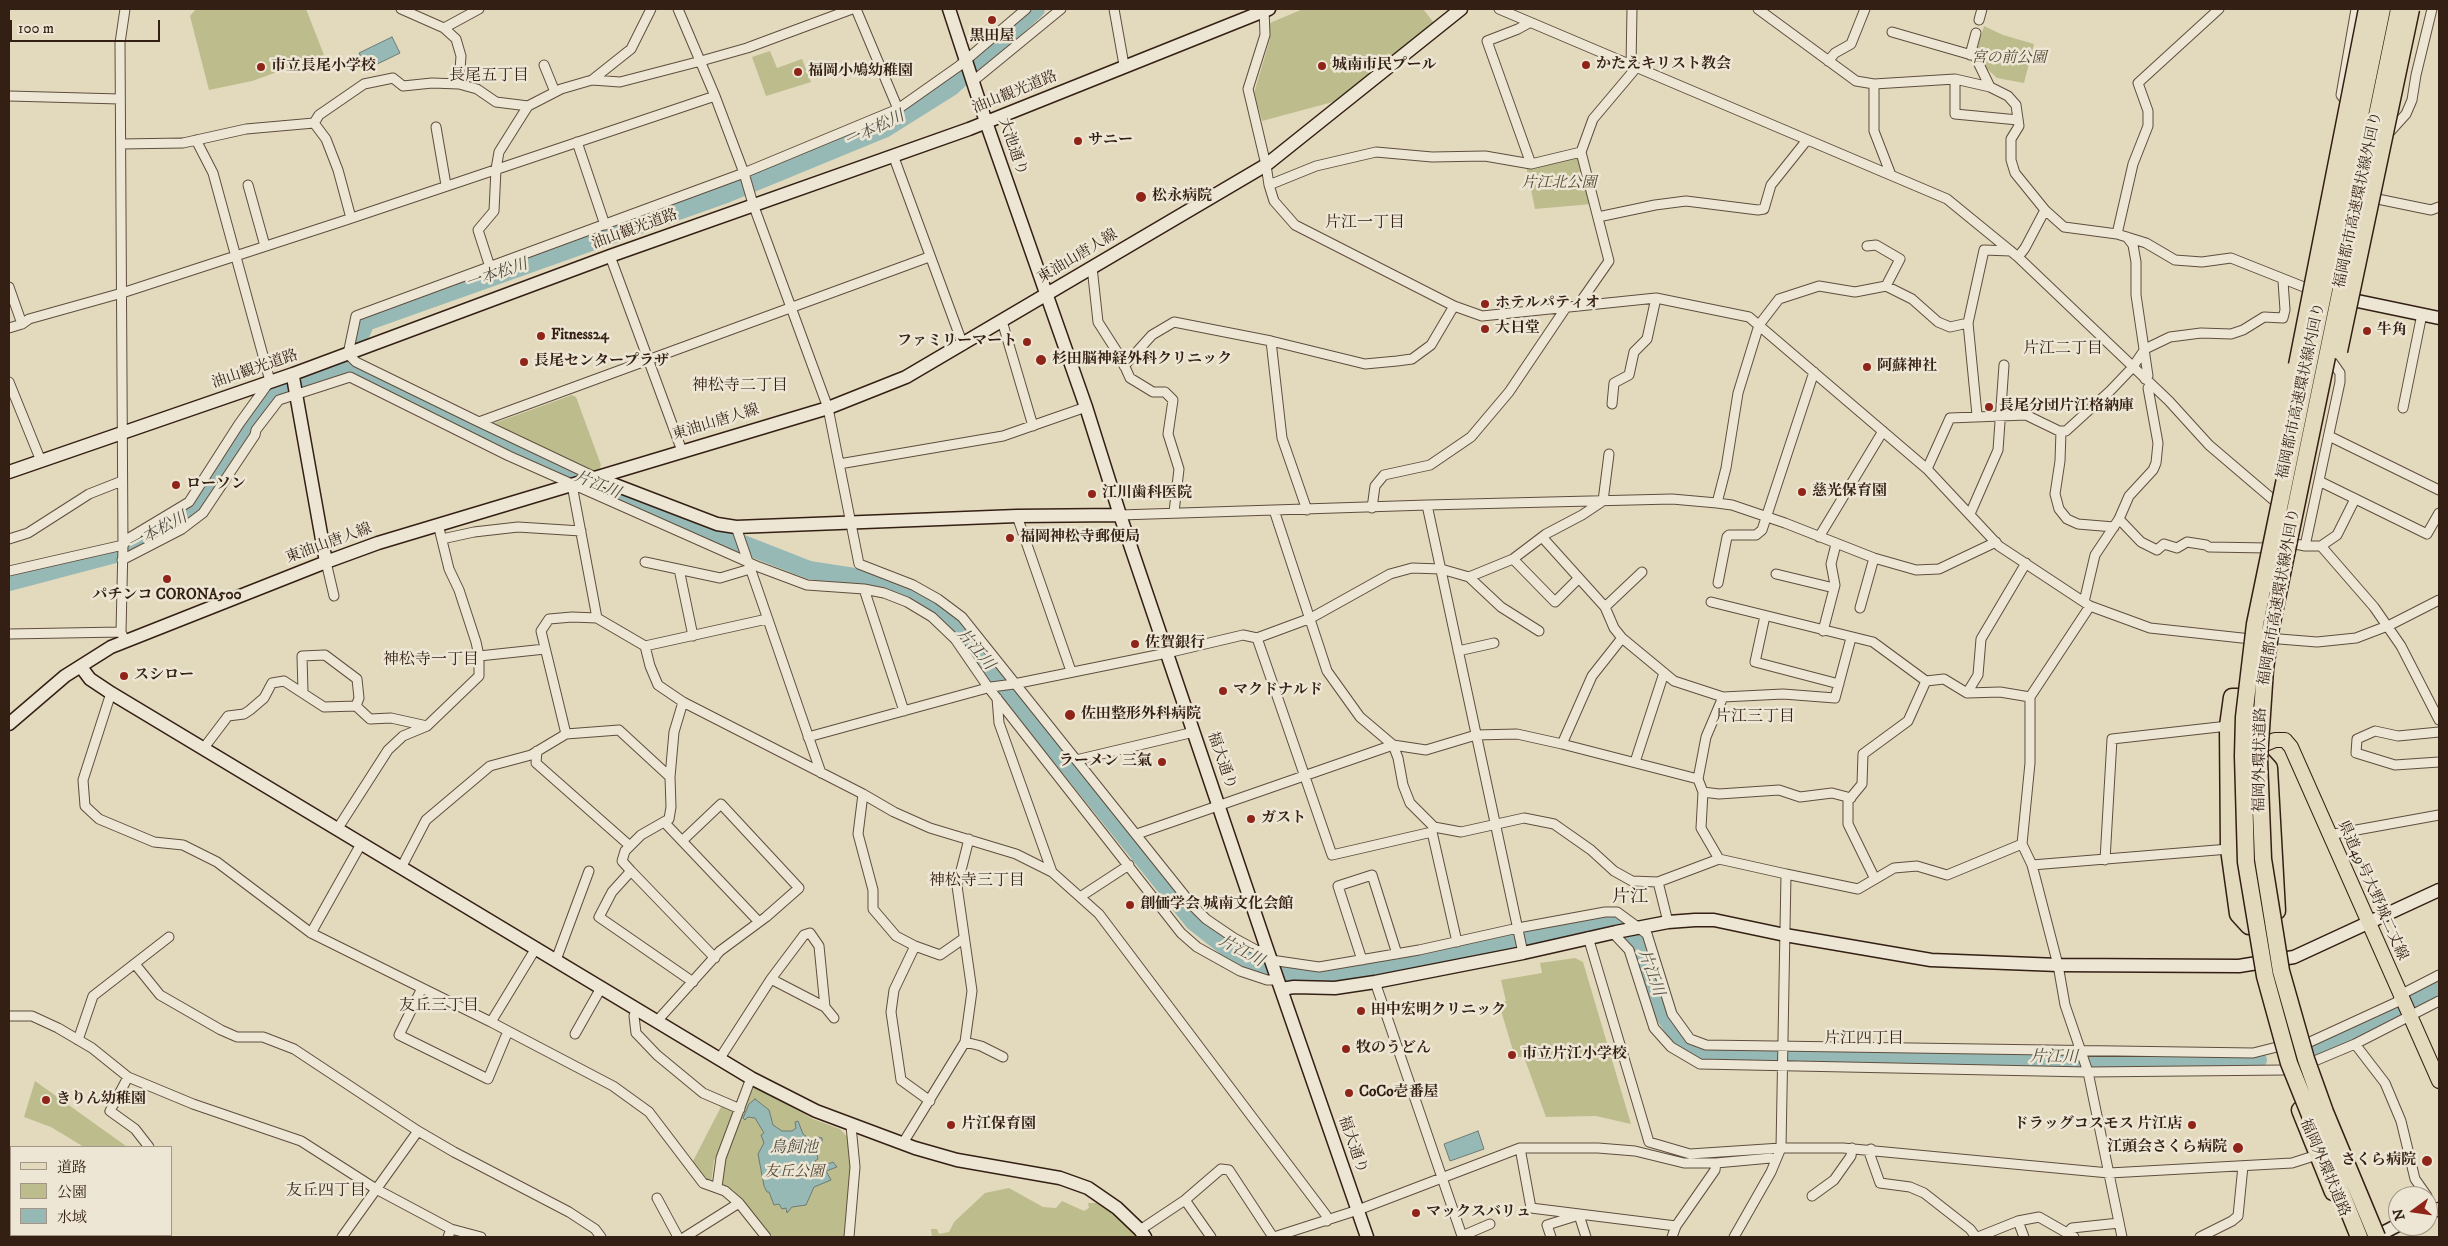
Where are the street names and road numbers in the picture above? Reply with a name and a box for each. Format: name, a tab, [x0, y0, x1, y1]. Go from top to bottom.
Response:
street label: 油山観光道路	[970, 68, 1060, 118]
street label: 福岡都市高速環状線外回り	[2331, 110, 2387, 290]
street label: 大池通り	[994, 116, 1030, 178]
street label: 油山観光道路	[590, 206, 680, 254]
street label: 東油山唐人線	[1035, 226, 1121, 288]
street label: 福岡都市高速環状線内回り	[2274, 301, 2330, 481]
street label: 油山観光道路	[210, 347, 300, 393]
street label: 東油山唐人線	[670, 401, 762, 445]
street label: 福岡都市高速環状線外回り	[2256, 507, 2304, 687]
street label: 東油山唐人線	[284, 520, 374, 568]
street label: 福岡外環状道路	[2251, 707, 2271, 813]
street label: 福大通り	[1203, 730, 1239, 792]
street label: 県道49号大野城二丈線	[2333, 818, 2411, 964]
street label: 福大通り	[1334, 1114, 1370, 1176]
street label: 福岡外環状道路	[2295, 1116, 2353, 1220]

